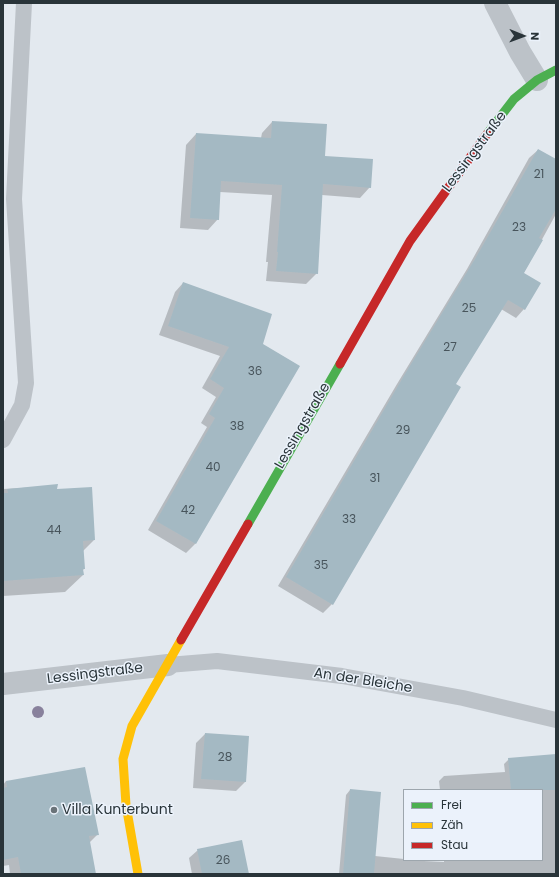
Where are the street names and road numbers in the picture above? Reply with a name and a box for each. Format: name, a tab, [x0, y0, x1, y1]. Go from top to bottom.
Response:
street label: Lessingstraße	[439, 108, 511, 196]
street label: Lessingstraße	[272, 380, 334, 472]
street label: Lessingstraße	[46, 660, 144, 688]
street label: An der Bleiche	[313, 665, 413, 697]

